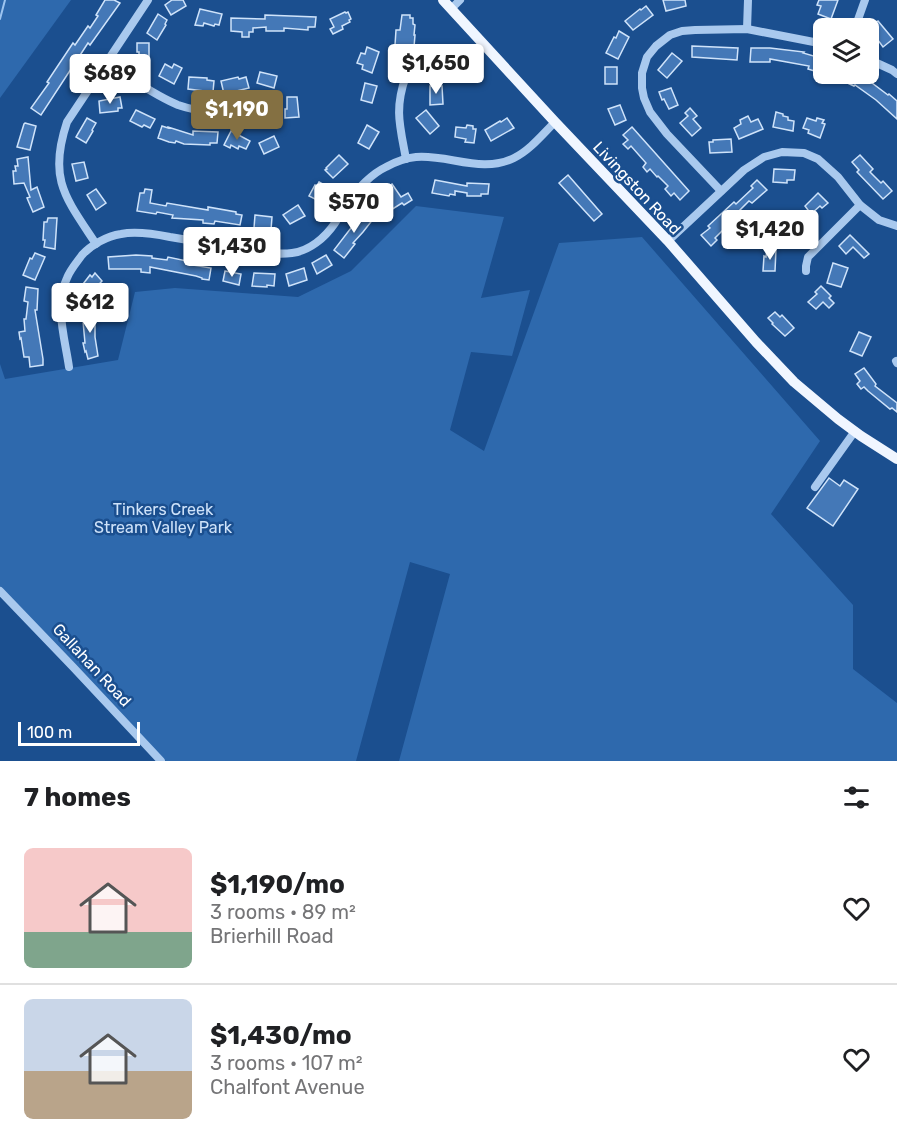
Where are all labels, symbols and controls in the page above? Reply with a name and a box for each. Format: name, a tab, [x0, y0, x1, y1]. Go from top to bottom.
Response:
map controls	[813, 18, 879, 84]
button: layers	[813, 18, 879, 84]
pin: $1,650	[387, 44, 485, 95]
text: $1,650	[402, 51, 470, 75]
pin: $689	[74, 54, 146, 105]
text: $689	[84, 61, 136, 85]
pin: $1,190	[188, 90, 286, 141]
text: $1,190	[205, 97, 269, 121]
street label: Livingston Road	[589, 138, 685, 238]
pin: $570	[318, 183, 390, 234]
text: $570	[328, 190, 380, 214]
pin: $1,420	[721, 210, 819, 261]
text: $1,420	[736, 217, 804, 241]
pin: $1,430	[183, 227, 281, 278]
text: $1,430	[197, 234, 267, 258]
pin: $612	[54, 283, 126, 334]
text: $612	[66, 290, 114, 314]
park label: Tinkers Creek Stream Valley Park	[94, 500, 233, 537]
street label: Gallahan Road	[49, 620, 135, 710]
scale bar	[18, 719, 140, 746]
text: 100 m	[27, 723, 72, 742]
icon: filters	[840, 781, 873, 814]
text: 7 homes	[24, 782, 131, 813]
text: $1,190/mo	[210, 869, 345, 900]
icon: home	[72, 872, 144, 944]
icon: heart	[840, 892, 873, 925]
text: 3 rooms · 89 m²	[210, 900, 356, 924]
text: Brierhill Road	[210, 924, 334, 948]
text: $1,430/mo	[210, 1020, 352, 1051]
icon: home	[72, 1023, 144, 1095]
icon: heart	[840, 1043, 873, 1076]
text: 3 rooms · 107 m²	[210, 1051, 363, 1075]
text: Chalfont Avenue	[210, 1075, 365, 1099]

